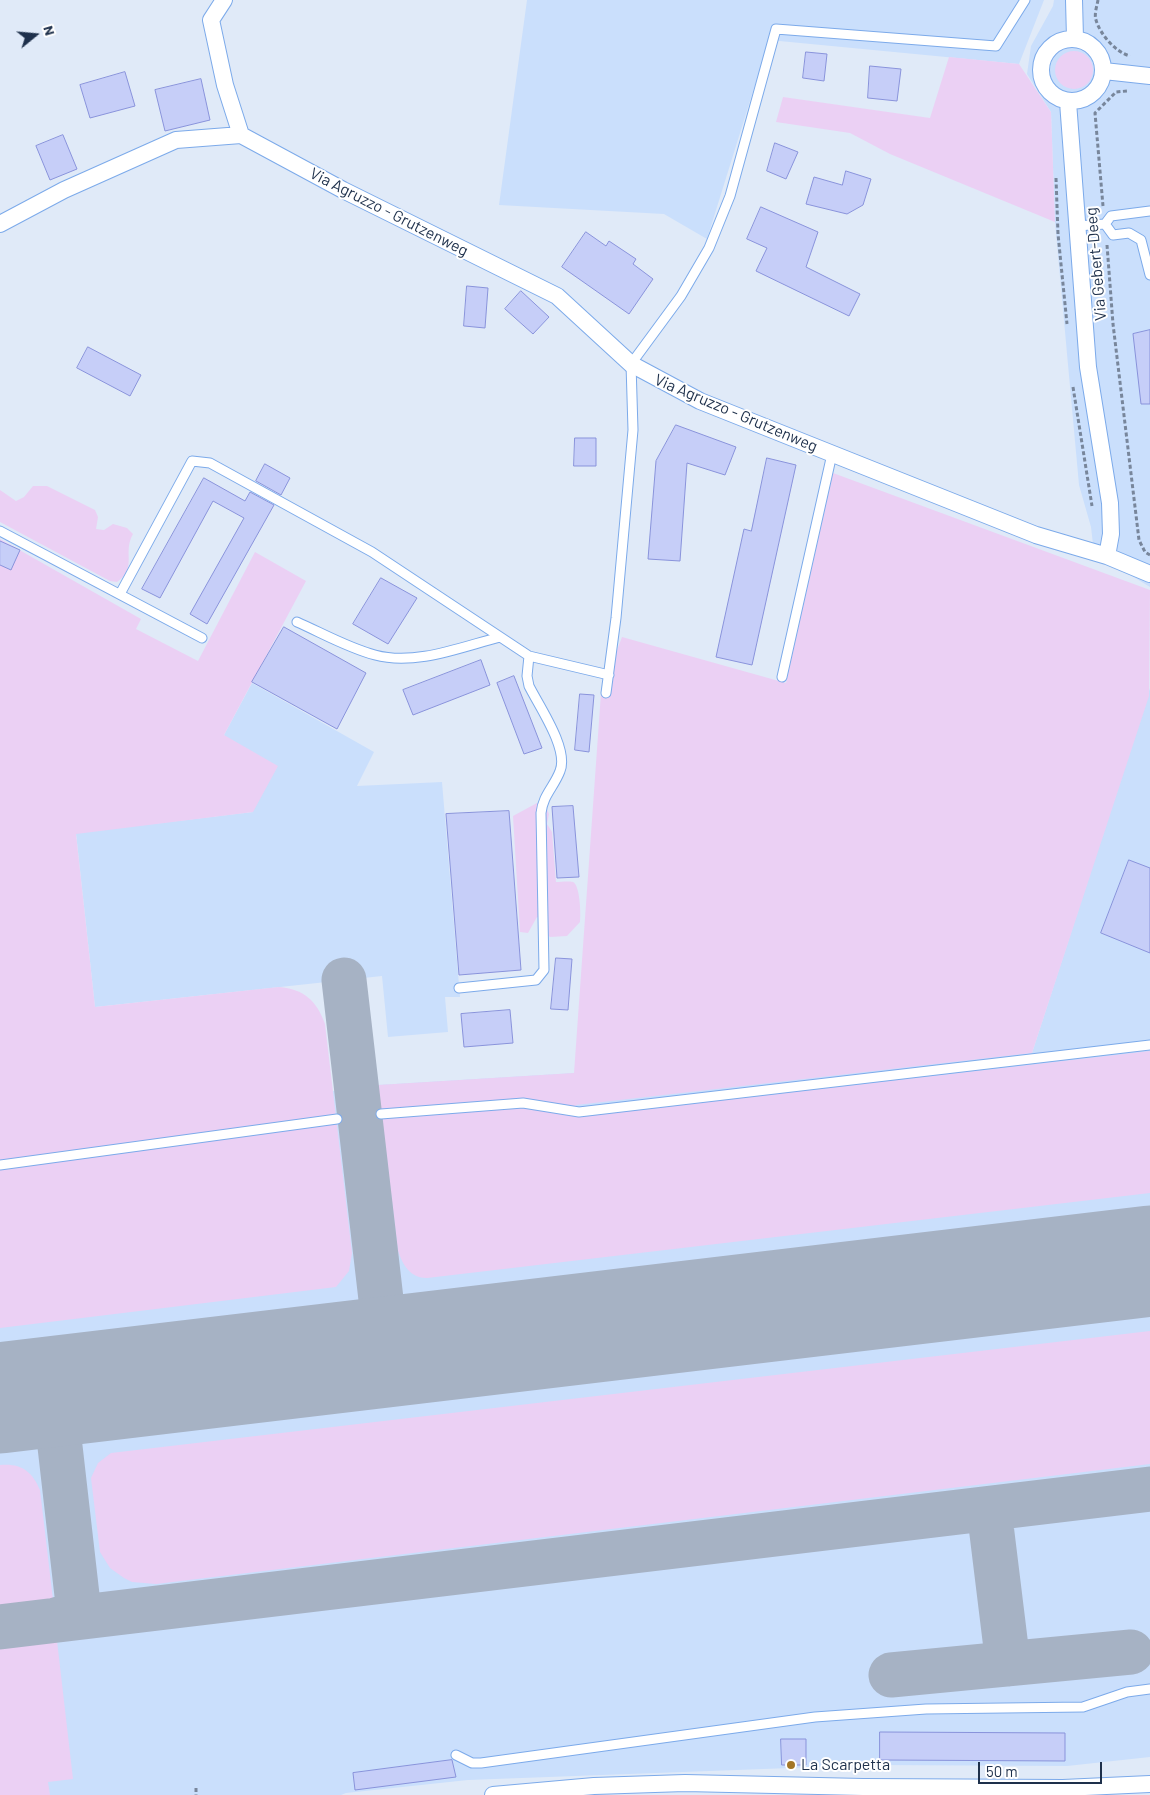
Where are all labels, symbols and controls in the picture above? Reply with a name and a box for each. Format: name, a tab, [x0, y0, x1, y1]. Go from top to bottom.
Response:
north arrow	[10, 10, 60, 60]
text: N	[40, 24, 59, 37]
street label: Via Agruzzo - Grutzenweg	[307, 164, 471, 260]
street label: Via Gebert-Deeg	[1081, 206, 1111, 322]
street label: Via Agruzzo - Grutzenweg	[652, 370, 820, 456]
scale bar	[980, 1752, 1104, 1784]
place label: La Scarpetta	[801, 1755, 890, 1775]
marker: La Scarpetta	[785, 1759, 797, 1771]
text: 50 m	[986, 1762, 1018, 1780]

